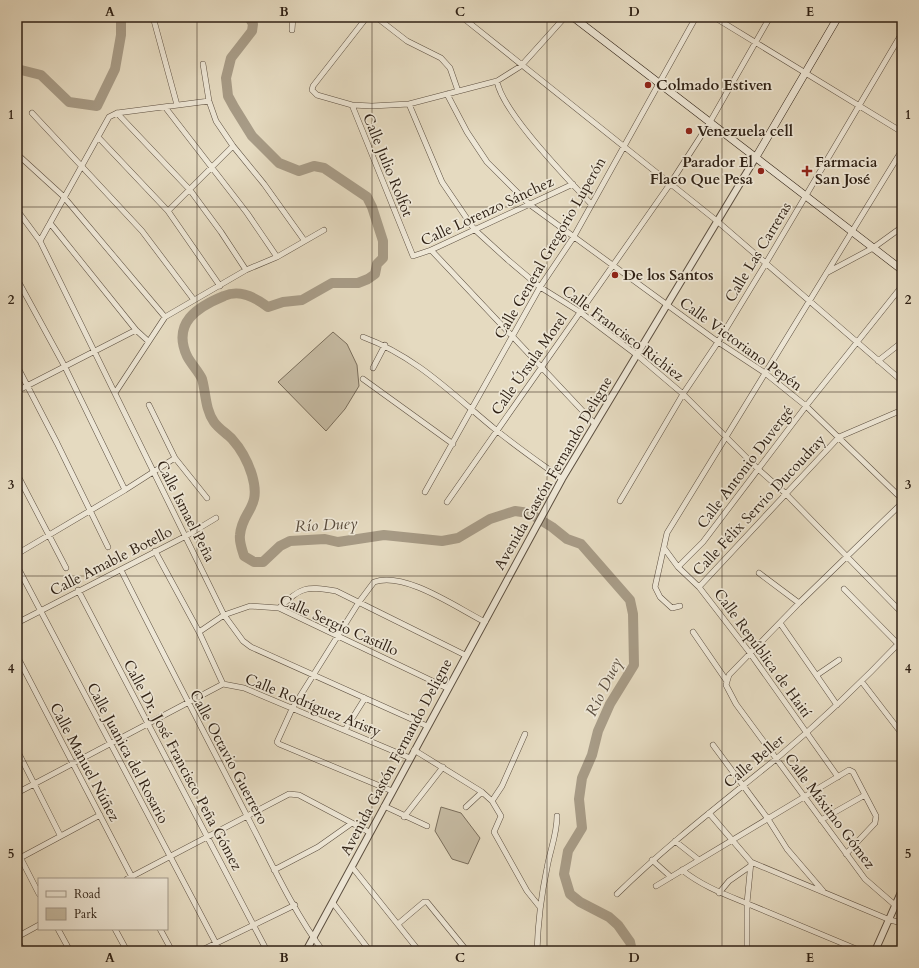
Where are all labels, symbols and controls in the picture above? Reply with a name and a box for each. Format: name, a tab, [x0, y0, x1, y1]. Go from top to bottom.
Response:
text: A	[105, 3, 115, 21]
text: B	[279, 3, 289, 21]
text: C	[455, 3, 465, 21]
text: D	[628, 3, 640, 21]
text: E	[806, 3, 814, 21]
place label: Colmado Estiven	[656, 75, 773, 95]
marker: Colmado Estiven	[643, 80, 653, 90]
text: 1	[8, 106, 14, 124]
text: 1	[905, 106, 911, 124]
street label: Calle Julio Rolfot	[358, 110, 418, 220]
place label: Venezuela cell	[697, 121, 794, 141]
marker: Venezuela cell	[684, 126, 694, 136]
place label: Parador El Flaco Que Pesa	[650, 152, 754, 189]
place label: Farmacia San José	[815, 152, 878, 189]
street label: Calle General Gregorio Luperón	[490, 153, 611, 343]
marker: Parador El Flaco Que Pesa	[756, 166, 766, 176]
marker: Farmacia San José	[802, 166, 812, 176]
street label: Calle Lorenzo Sánchez	[417, 171, 557, 251]
street label: Calle Las Carreras	[720, 198, 796, 306]
place label: De los Santos	[623, 265, 713, 285]
marker: De los Santos	[610, 270, 620, 280]
street label: Calle Francisco Richiez	[558, 281, 688, 386]
text: 2	[8, 291, 15, 309]
text: 2	[905, 291, 912, 309]
street label: Calle Victoriano Pepén	[676, 293, 807, 396]
street label: Calle Úrsula Morel	[486, 309, 572, 419]
street label: Avenida Gastón Fernando Deligne	[489, 372, 617, 573]
street label: Calle Antonio Duvergé	[692, 401, 798, 532]
street label: Calle Félix Servio Ducoudray	[688, 430, 830, 580]
street label: Calle Ismael Peña	[152, 457, 220, 565]
text: 3	[8, 476, 15, 494]
text: 3	[905, 476, 912, 494]
water label: Río Duey	[294, 512, 358, 538]
street label: Calle Amable Botello	[47, 522, 175, 600]
street label: Calle República de Haití	[710, 585, 816, 721]
street label: Calle Sergio Castillo	[276, 590, 402, 660]
water label: Río Duey	[580, 654, 628, 720]
street label: Avenida Gastón Fernando Deligne	[335, 655, 457, 859]
street label: Calle Dr. José Francisco Peña Gómez	[119, 656, 247, 874]
text: 4	[8, 660, 15, 678]
text: 4	[905, 660, 912, 678]
street label: Calle Rodríguez Aristy	[242, 669, 384, 741]
street label: Calle Juanica del Rosario	[82, 679, 174, 827]
street label: Calle Octavio Guerrero	[185, 686, 273, 828]
street label: Calle Manuel Núñez	[45, 699, 125, 825]
street label: Calle Beller	[719, 729, 789, 792]
street label: Calle Máximo Gómez	[780, 749, 880, 873]
text: 5	[8, 845, 14, 863]
text: 5	[905, 845, 911, 863]
legend	[38, 878, 168, 930]
text: Road	[74, 886, 101, 902]
text: Park	[74, 906, 98, 922]
text: A	[105, 949, 115, 967]
text: B	[279, 949, 289, 967]
text: C	[455, 949, 465, 967]
text: D	[628, 949, 640, 967]
text: E	[806, 949, 814, 967]

